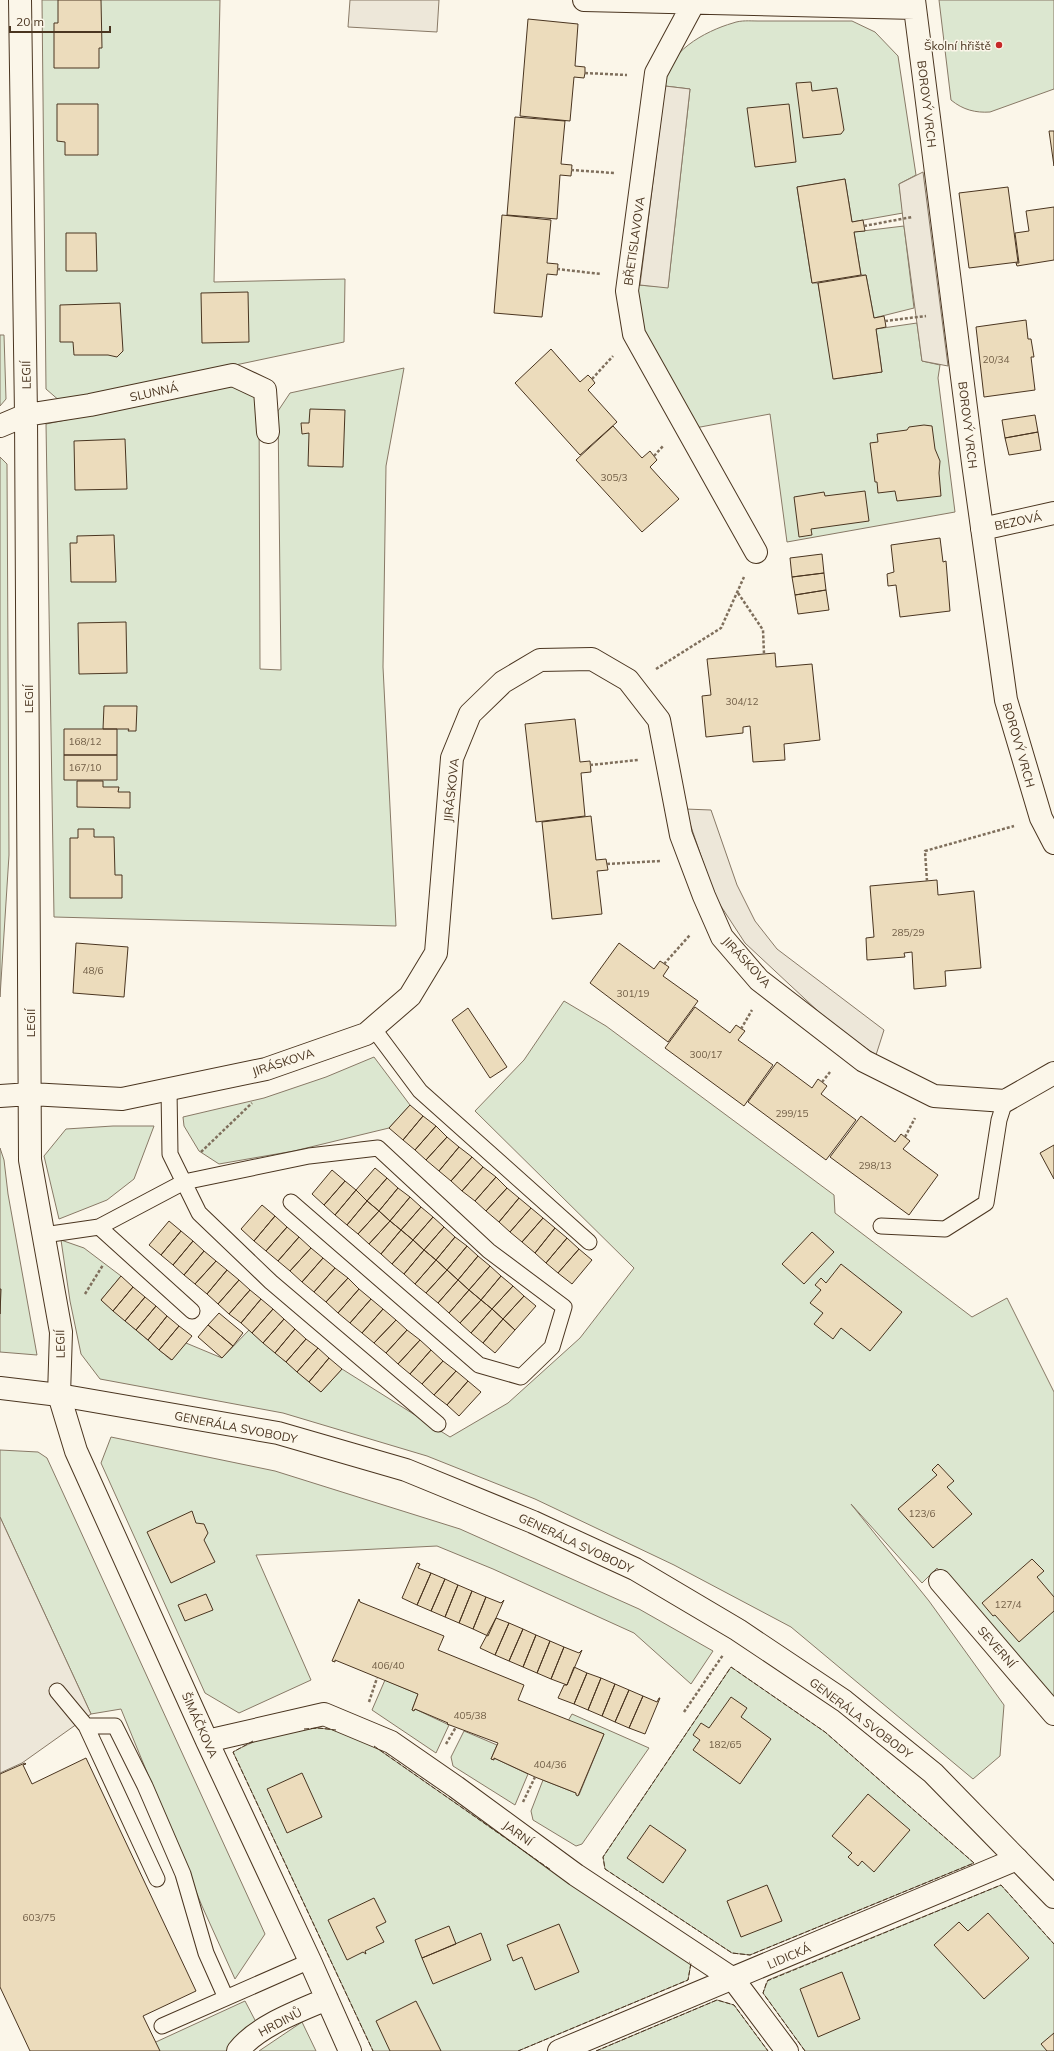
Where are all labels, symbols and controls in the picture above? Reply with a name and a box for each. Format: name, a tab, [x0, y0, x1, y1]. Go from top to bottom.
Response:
scale bar	[10, 8, 110, 34]
text: 20 m	[16, 14, 44, 29]
place label: Školní hřiště	[924, 38, 991, 53]
marker: Školní hřiště	[994, 40, 1004, 50]
street label: BOROVÝ VRCH	[914, 60, 940, 148]
street label: BŘETISLAVOVA	[620, 195, 648, 286]
house number: 20/34	[983, 353, 1009, 366]
street label: LEGIÍ	[18, 360, 34, 389]
street label: SLUNNÁ	[128, 380, 180, 404]
street label: BOROVÝ VRCH	[955, 381, 981, 469]
house number: 305/3	[601, 471, 627, 484]
street label: BEZOVÁ	[993, 509, 1043, 533]
street label: LEGIÍ	[21, 684, 36, 713]
house number: 304/12	[726, 695, 758, 708]
street label: BOROVÝ VRCH	[1000, 701, 1038, 789]
house number: 168/12	[69, 735, 101, 748]
street label: JIRÁSKOVA	[440, 757, 462, 823]
house number: 167/10	[69, 761, 101, 774]
house number: 285/29	[892, 926, 924, 939]
street label: JIRÁSKOVA	[720, 933, 775, 991]
house number: 48/6	[83, 964, 103, 977]
house number: 301/19	[617, 987, 649, 1000]
street label: LEGIÍ	[23, 1008, 38, 1037]
street label: JIRÁSKOVA	[250, 1045, 316, 1079]
house number: 300/17	[690, 1048, 722, 1061]
house number: 299/15	[776, 1107, 808, 1120]
house number: 298/13	[859, 1159, 891, 1172]
street label: LEGIÍ	[52, 1329, 68, 1358]
street label: GENERÁLA SVOBODY	[173, 1408, 299, 1446]
house number: 123/6	[909, 1507, 935, 1520]
street label: GENERÁLA SVOBODY	[516, 1510, 636, 1577]
house number: 127/4	[995, 1598, 1021, 1611]
street label: SEVERNÍ	[975, 1623, 1020, 1672]
house number: 406/40	[372, 1659, 404, 1672]
street label: GENERÁLA SVOBODY	[807, 1674, 916, 1762]
street label: ŠIMÁČKOVA	[179, 1690, 221, 1760]
house number: 405/38	[454, 1709, 486, 1722]
house number: 182/65	[709, 1738, 741, 1751]
house number: 404/36	[534, 1758, 566, 1771]
street label: JARNÍ	[500, 1817, 537, 1849]
house number: 603/75	[23, 1911, 55, 1924]
street label: LIDICKÁ	[765, 1940, 813, 1972]
street label: HRDINŮ	[256, 2004, 304, 2040]

